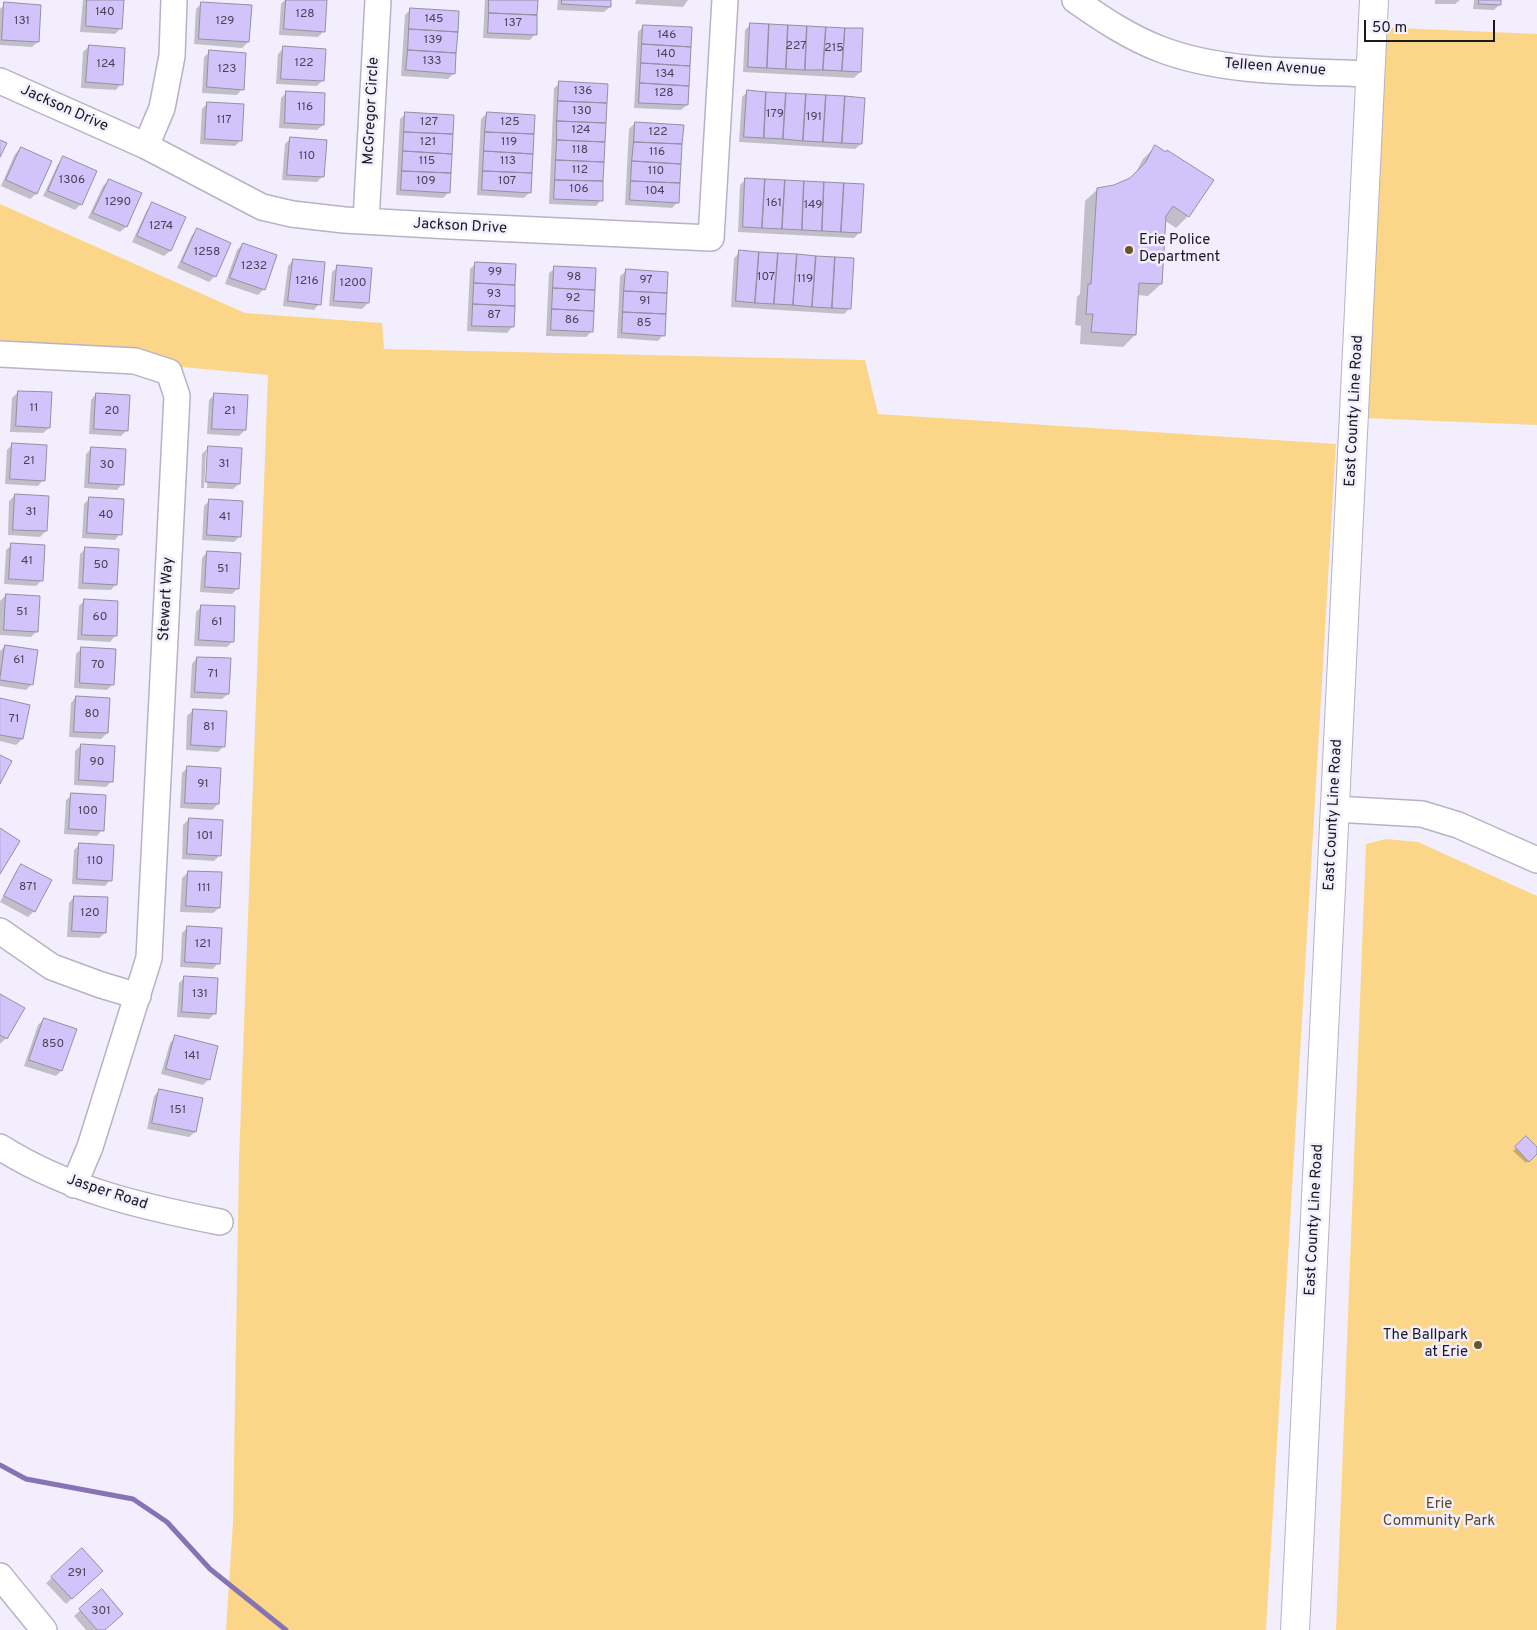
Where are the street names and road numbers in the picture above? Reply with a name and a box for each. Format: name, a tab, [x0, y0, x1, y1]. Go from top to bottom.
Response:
street label: Telleen Avenue	[1223, 55, 1327, 81]
street label: McGregor Circle	[360, 57, 384, 165]
street label: Jackson Drive	[17, 82, 111, 136]
street label: Jackson Drive	[413, 216, 507, 238]
street label: East County Line Road	[1342, 335, 1368, 487]
street label: Stewart Way	[156, 556, 178, 642]
street label: East County Line Road	[1321, 739, 1347, 891]
street label: East County Line Road	[1302, 1144, 1328, 1296]
street label: Jasper Road	[64, 1171, 150, 1215]

